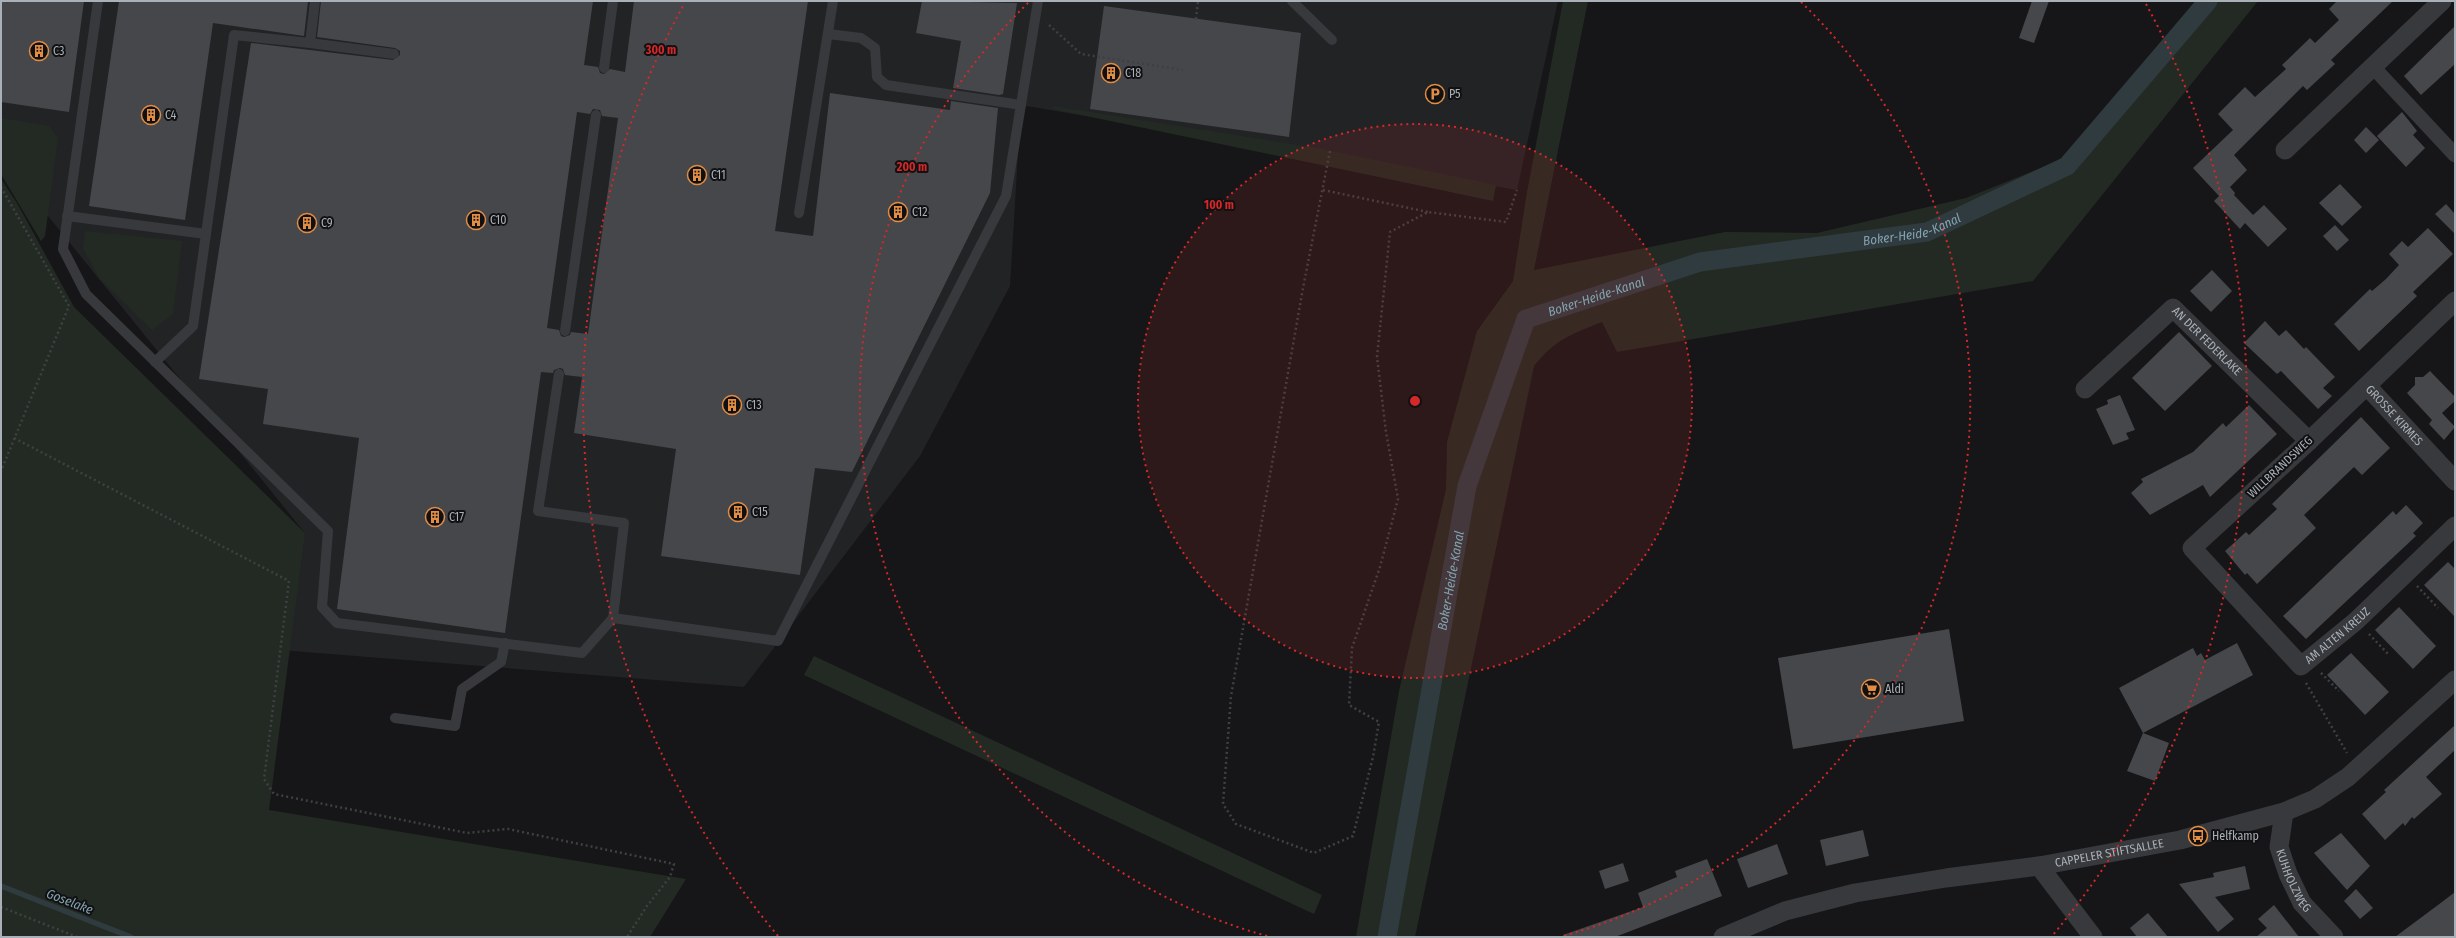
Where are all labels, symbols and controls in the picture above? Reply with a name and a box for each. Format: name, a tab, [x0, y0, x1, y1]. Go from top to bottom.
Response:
building icon: C3	[28, 40, 50, 62]
text: 300 m	[645, 43, 676, 57]
place label: C3	[53, 44, 65, 58]
building icon: C18	[1100, 62, 1122, 84]
place label: C18	[1125, 66, 1141, 80]
parking icon: P5	[1424, 83, 1446, 105]
place label: P5	[1449, 87, 1461, 101]
building icon: C4	[140, 104, 162, 126]
place label: C4	[165, 108, 176, 122]
text: 200 m	[896, 160, 927, 174]
building icon: C11	[686, 164, 708, 186]
place label: C11	[711, 168, 726, 182]
text: 100 m	[1204, 198, 1234, 212]
building icon: C12	[887, 201, 909, 223]
place label: C12	[912, 205, 927, 219]
building icon: C10	[465, 209, 487, 231]
water label: Boker-Heide-Kanal	[1862, 210, 1964, 248]
building icon: C9	[296, 212, 318, 234]
place label: C10	[490, 213, 506, 227]
place label: C9	[321, 216, 333, 230]
water label: Boker-Heide-Kanal	[1546, 273, 1647, 319]
street label: AN DER FEDERLAKE	[2169, 304, 2245, 379]
street label: GROSSE KIRMES	[2363, 382, 2426, 448]
building icon: C13	[721, 394, 743, 416]
centre of rings	[1408, 394, 1422, 408]
place label: C13	[746, 398, 762, 412]
street label: WILLBRANDSWEG	[2245, 433, 2315, 501]
building icon: C15	[727, 501, 749, 523]
place label: C15	[752, 505, 768, 519]
building icon: C17	[424, 506, 446, 528]
place label: C17	[449, 510, 464, 524]
water label: Boker-Heide-Kanal	[1435, 529, 1467, 632]
street label: AM ALTEN KREUZ	[2302, 604, 2373, 667]
supermarket icon: Aldi	[1860, 678, 1882, 700]
place label: Aldi	[1885, 682, 1904, 696]
bus stop icon: Helfkamp	[2187, 825, 2209, 847]
place label: Helfkamp	[2212, 829, 2259, 843]
street label: CAPPELER STIFTSALLEE	[2054, 836, 2165, 870]
street label: KUHHOLZWEG	[2273, 847, 2314, 915]
water label: Goselake	[44, 886, 95, 917]

